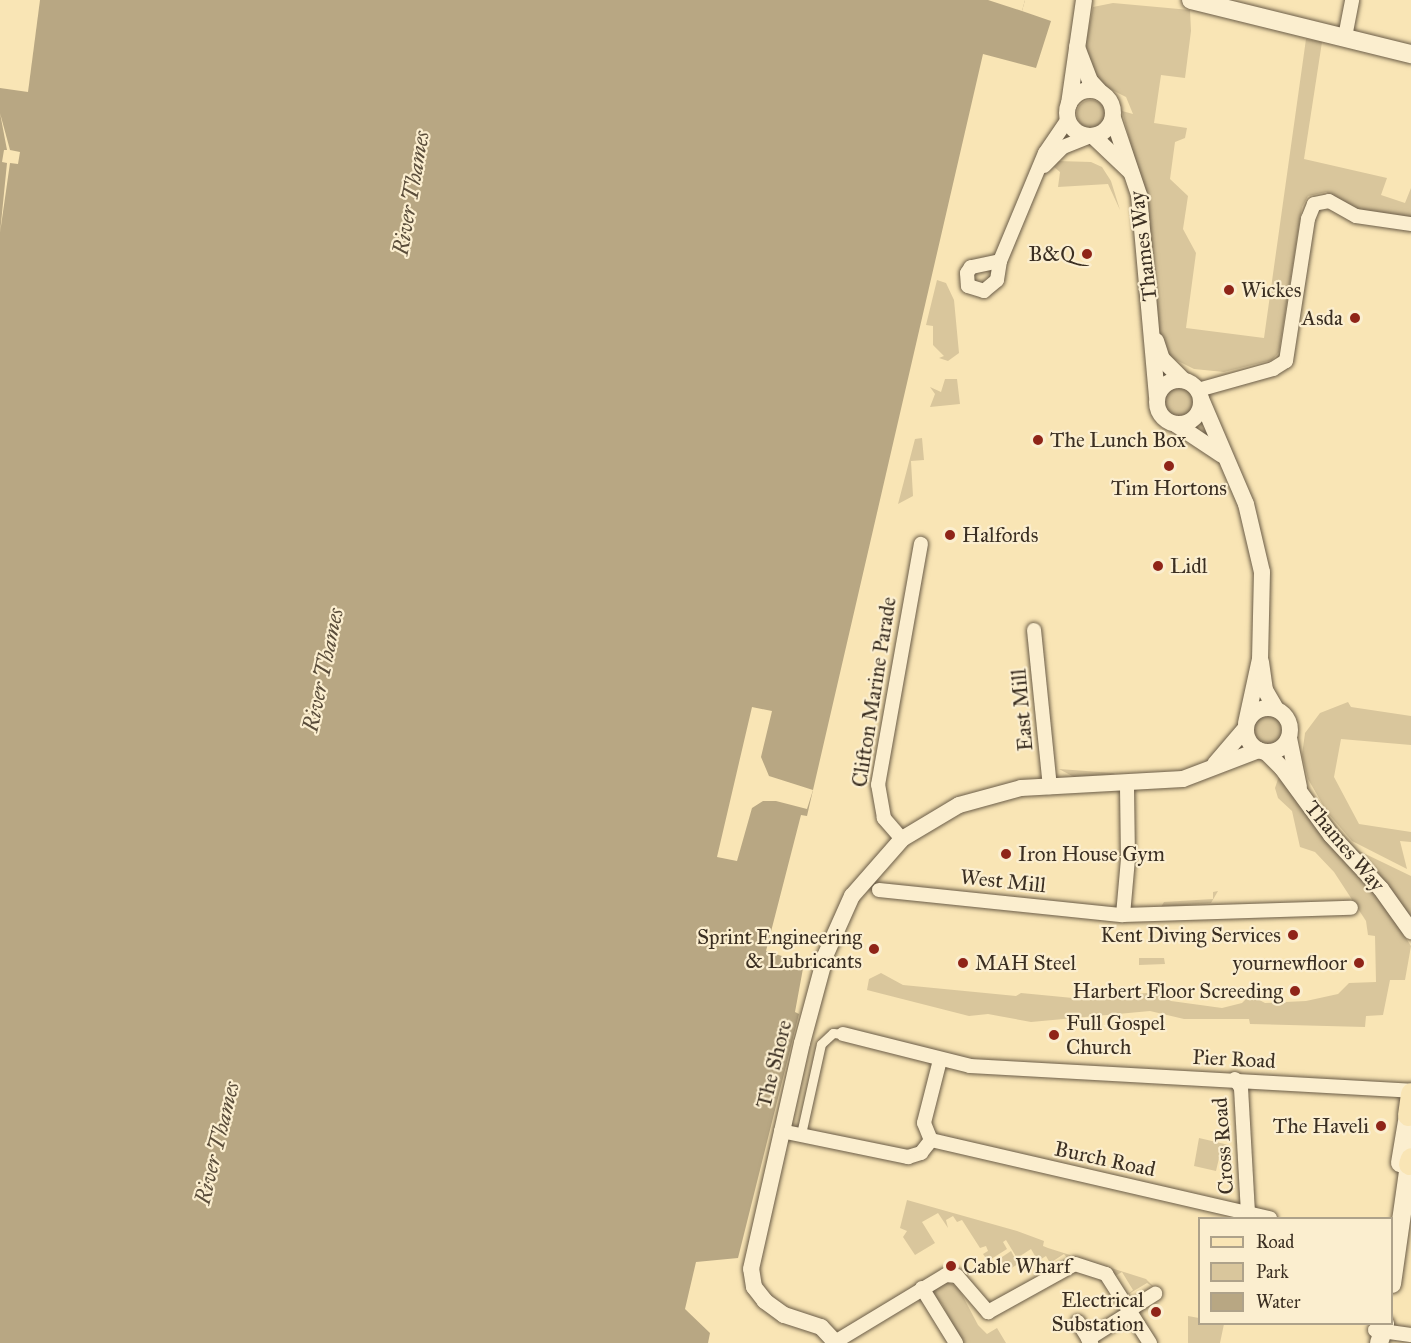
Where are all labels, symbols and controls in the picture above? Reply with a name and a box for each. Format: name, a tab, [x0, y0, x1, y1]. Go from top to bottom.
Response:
water label: River Thames	[387, 129, 435, 257]
street label: Thames Way	[1124, 189, 1162, 303]
place label: B&Q	[1028, 241, 1075, 267]
marker: B&Q	[1080, 247, 1094, 261]
place label: Wickes	[1241, 277, 1301, 303]
marker: Wickes	[1222, 283, 1236, 297]
place label: Asda	[1302, 305, 1343, 331]
marker: Asda	[1348, 311, 1362, 325]
place label: The Lunch Box	[1050, 427, 1186, 453]
marker: The Lunch Box	[1031, 433, 1045, 447]
marker: Tim Hortons	[1162, 459, 1176, 473]
place label: Tim Hortons	[1111, 475, 1227, 501]
place label: Halfords	[962, 522, 1038, 548]
marker: Halfords	[943, 528, 957, 542]
place label: Lidl	[1170, 553, 1207, 579]
marker: Lidl	[1151, 559, 1165, 573]
street label: Clifton Marine Parade	[847, 595, 901, 789]
water label: River Thames	[297, 606, 349, 734]
street label: East Mill	[1006, 668, 1038, 752]
street label: Thames Way	[1300, 795, 1390, 897]
place label: Iron House Gym	[1018, 841, 1165, 867]
marker: Iron House Gym	[999, 847, 1013, 861]
street label: West Mill	[959, 864, 1047, 898]
place label: Kent Diving Services	[1101, 922, 1281, 948]
place label: Sprint Engineering & Lubricants	[697, 924, 862, 974]
marker: Kent Diving Services	[1286, 928, 1300, 942]
marker: Sprint Engineering & Lubricants	[867, 942, 881, 956]
place label: MAH Steel	[975, 950, 1076, 976]
place label: yournewfloor	[1232, 950, 1347, 976]
marker: MAH Steel	[956, 956, 970, 970]
marker: yournewfloor	[1352, 956, 1366, 970]
place label: Harbert Floor Screeding	[1073, 978, 1283, 1004]
marker: Harbert Floor Screeding	[1288, 984, 1302, 998]
place label: Full Gospel Church	[1066, 1010, 1165, 1060]
street label: The Shore	[751, 1017, 797, 1111]
marker: Full Gospel Church	[1047, 1028, 1061, 1042]
street label: Pier Road	[1192, 1044, 1276, 1074]
water label: River Thames	[189, 1079, 245, 1207]
street label: Cross Road	[1207, 1097, 1239, 1195]
place label: The Haveli	[1273, 1113, 1369, 1139]
marker: The Haveli	[1374, 1119, 1388, 1133]
street label: Burch Road	[1052, 1136, 1158, 1182]
legend	[1198, 1217, 1393, 1325]
text: Road	[1256, 1231, 1294, 1253]
place label: Cable Wharf	[963, 1253, 1071, 1279]
marker: Cable Wharf	[944, 1259, 958, 1273]
text: Park	[1256, 1261, 1289, 1283]
place label: Electrical Substation	[1051, 1287, 1144, 1337]
text: Water	[1256, 1291, 1300, 1313]
marker: Electrical Substation	[1149, 1305, 1163, 1319]

